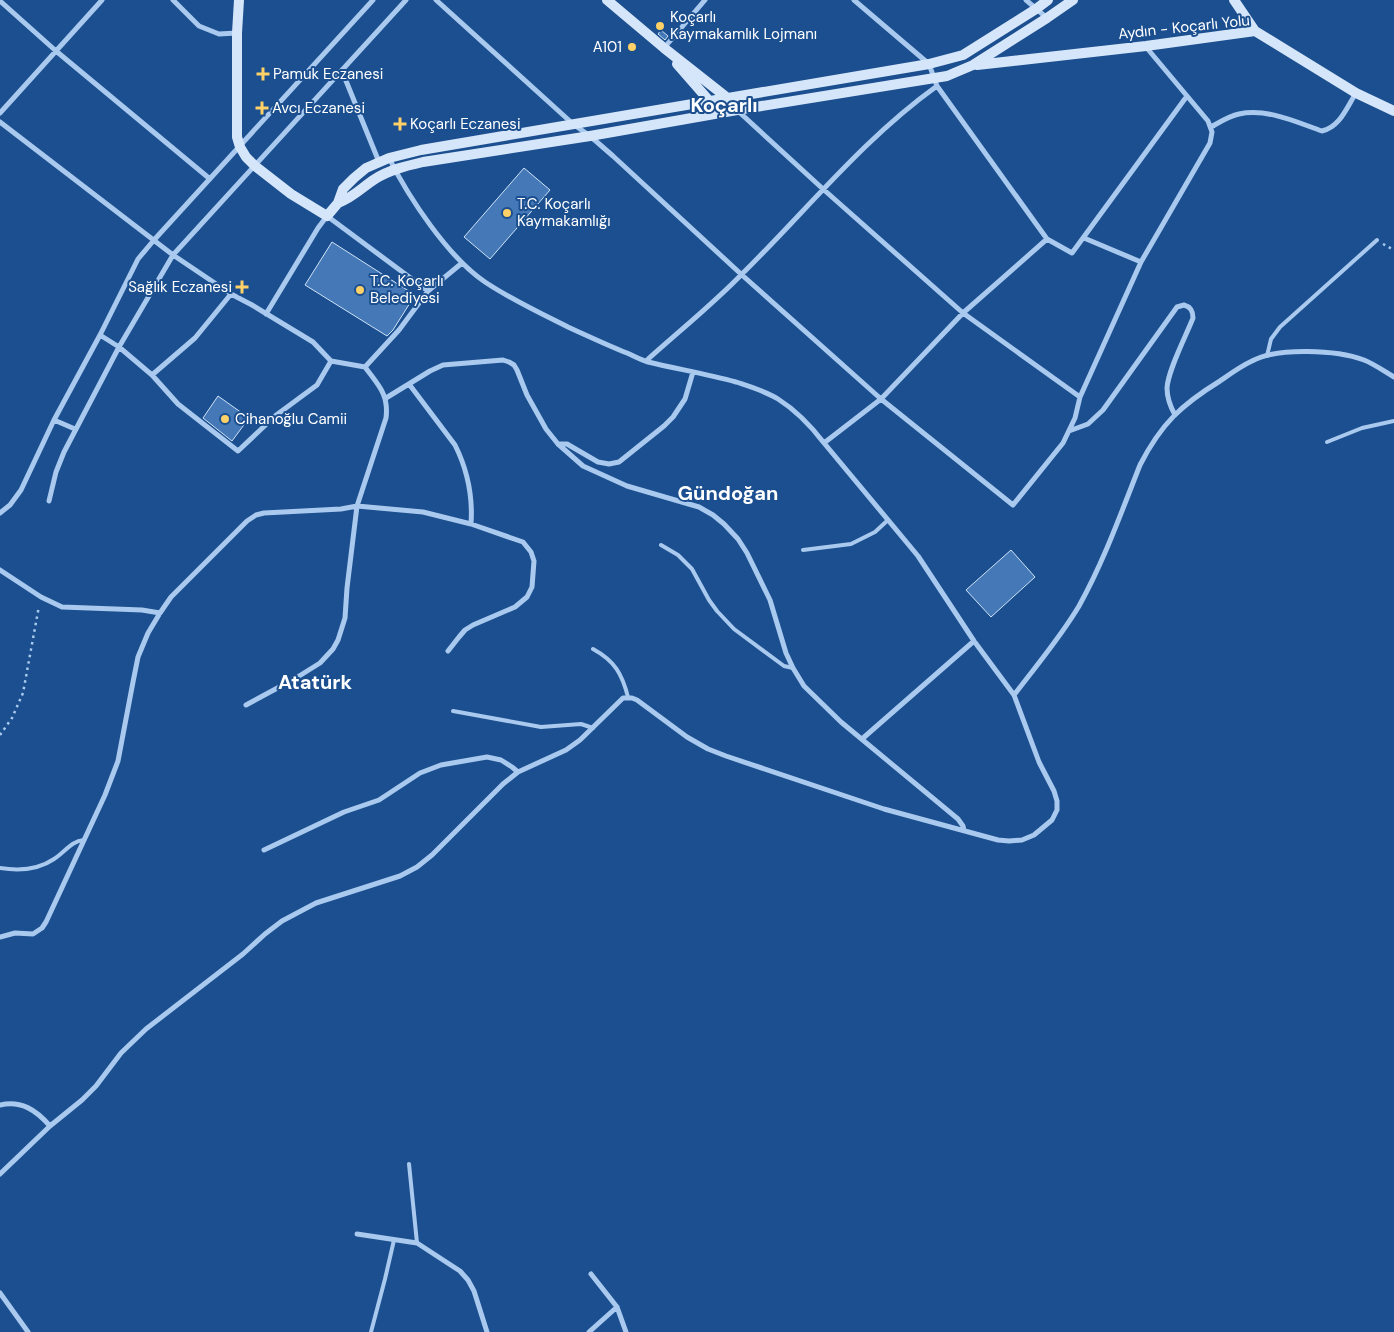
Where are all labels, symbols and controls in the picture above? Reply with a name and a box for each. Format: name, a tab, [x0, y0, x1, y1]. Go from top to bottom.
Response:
place label: Koçarlı Kaymakamlık Lojmanı	[670, 7, 817, 44]
street label: Aydın - Koçarlı Yolu	[1117, 10, 1251, 44]
marker: Koçarlı Kaymakamlık Lojmanı	[654, 20, 666, 32]
place label: A101	[593, 37, 622, 57]
marker: A101	[626, 41, 638, 53]
place label: Pamuk Eczanesi	[273, 64, 383, 84]
marker: Pamuk Eczanesi	[257, 68, 269, 80]
district label: Koçarlı	[690, 92, 758, 118]
place label: Avcı Eczanesi	[272, 98, 365, 118]
marker: Avcı Eczanesi	[256, 102, 268, 114]
place label: Koçarlı Eczanesi	[410, 114, 520, 134]
marker: Koçarlı Eczanesi	[394, 118, 406, 130]
place label: T.C. Koçarlı Kaymakamlığı	[517, 194, 611, 231]
marker: T.C. Koçarlı Kaymakamlığı	[501, 207, 513, 219]
place label: T.C. Koçarlı Belediyesi	[370, 271, 444, 308]
place label: Sağlık Eczanesi	[128, 277, 232, 297]
marker: Sağlık Eczanesi	[236, 281, 248, 293]
marker: T.C. Koçarlı Belediyesi	[354, 284, 366, 296]
place label: Cihanoğlu Camii	[235, 409, 347, 429]
marker: Cihanoğlu Camii	[219, 413, 231, 425]
district label: Gündoğan	[678, 480, 778, 506]
district label: Atatürk	[278, 669, 353, 695]

